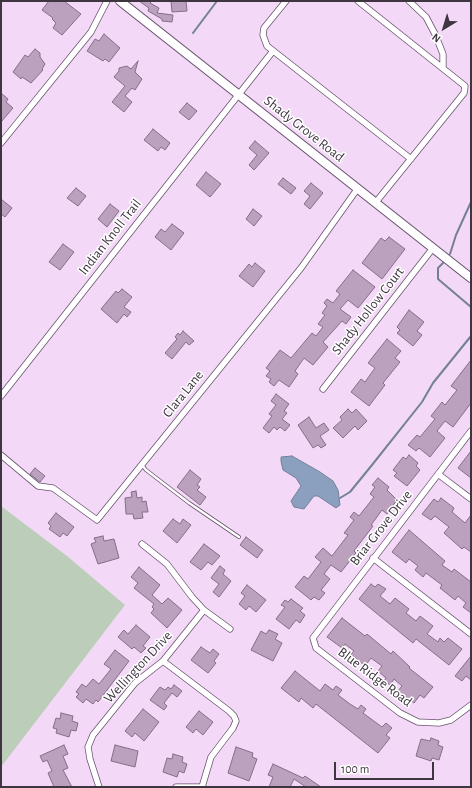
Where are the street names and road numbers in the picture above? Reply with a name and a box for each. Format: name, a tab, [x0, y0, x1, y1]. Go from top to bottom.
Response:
street label: Shady Grove Road	[260, 92, 348, 166]
street label: Indian Knoll Trail	[75, 196, 145, 278]
street label: Shady Hollow Court	[328, 264, 408, 358]
street label: Clara Lane	[159, 367, 207, 421]
street label: Briar Grove Drive	[346, 487, 416, 569]
street label: Wellington Drive	[100, 628, 176, 706]
street label: Blue Ridge Road	[335, 644, 415, 710]

